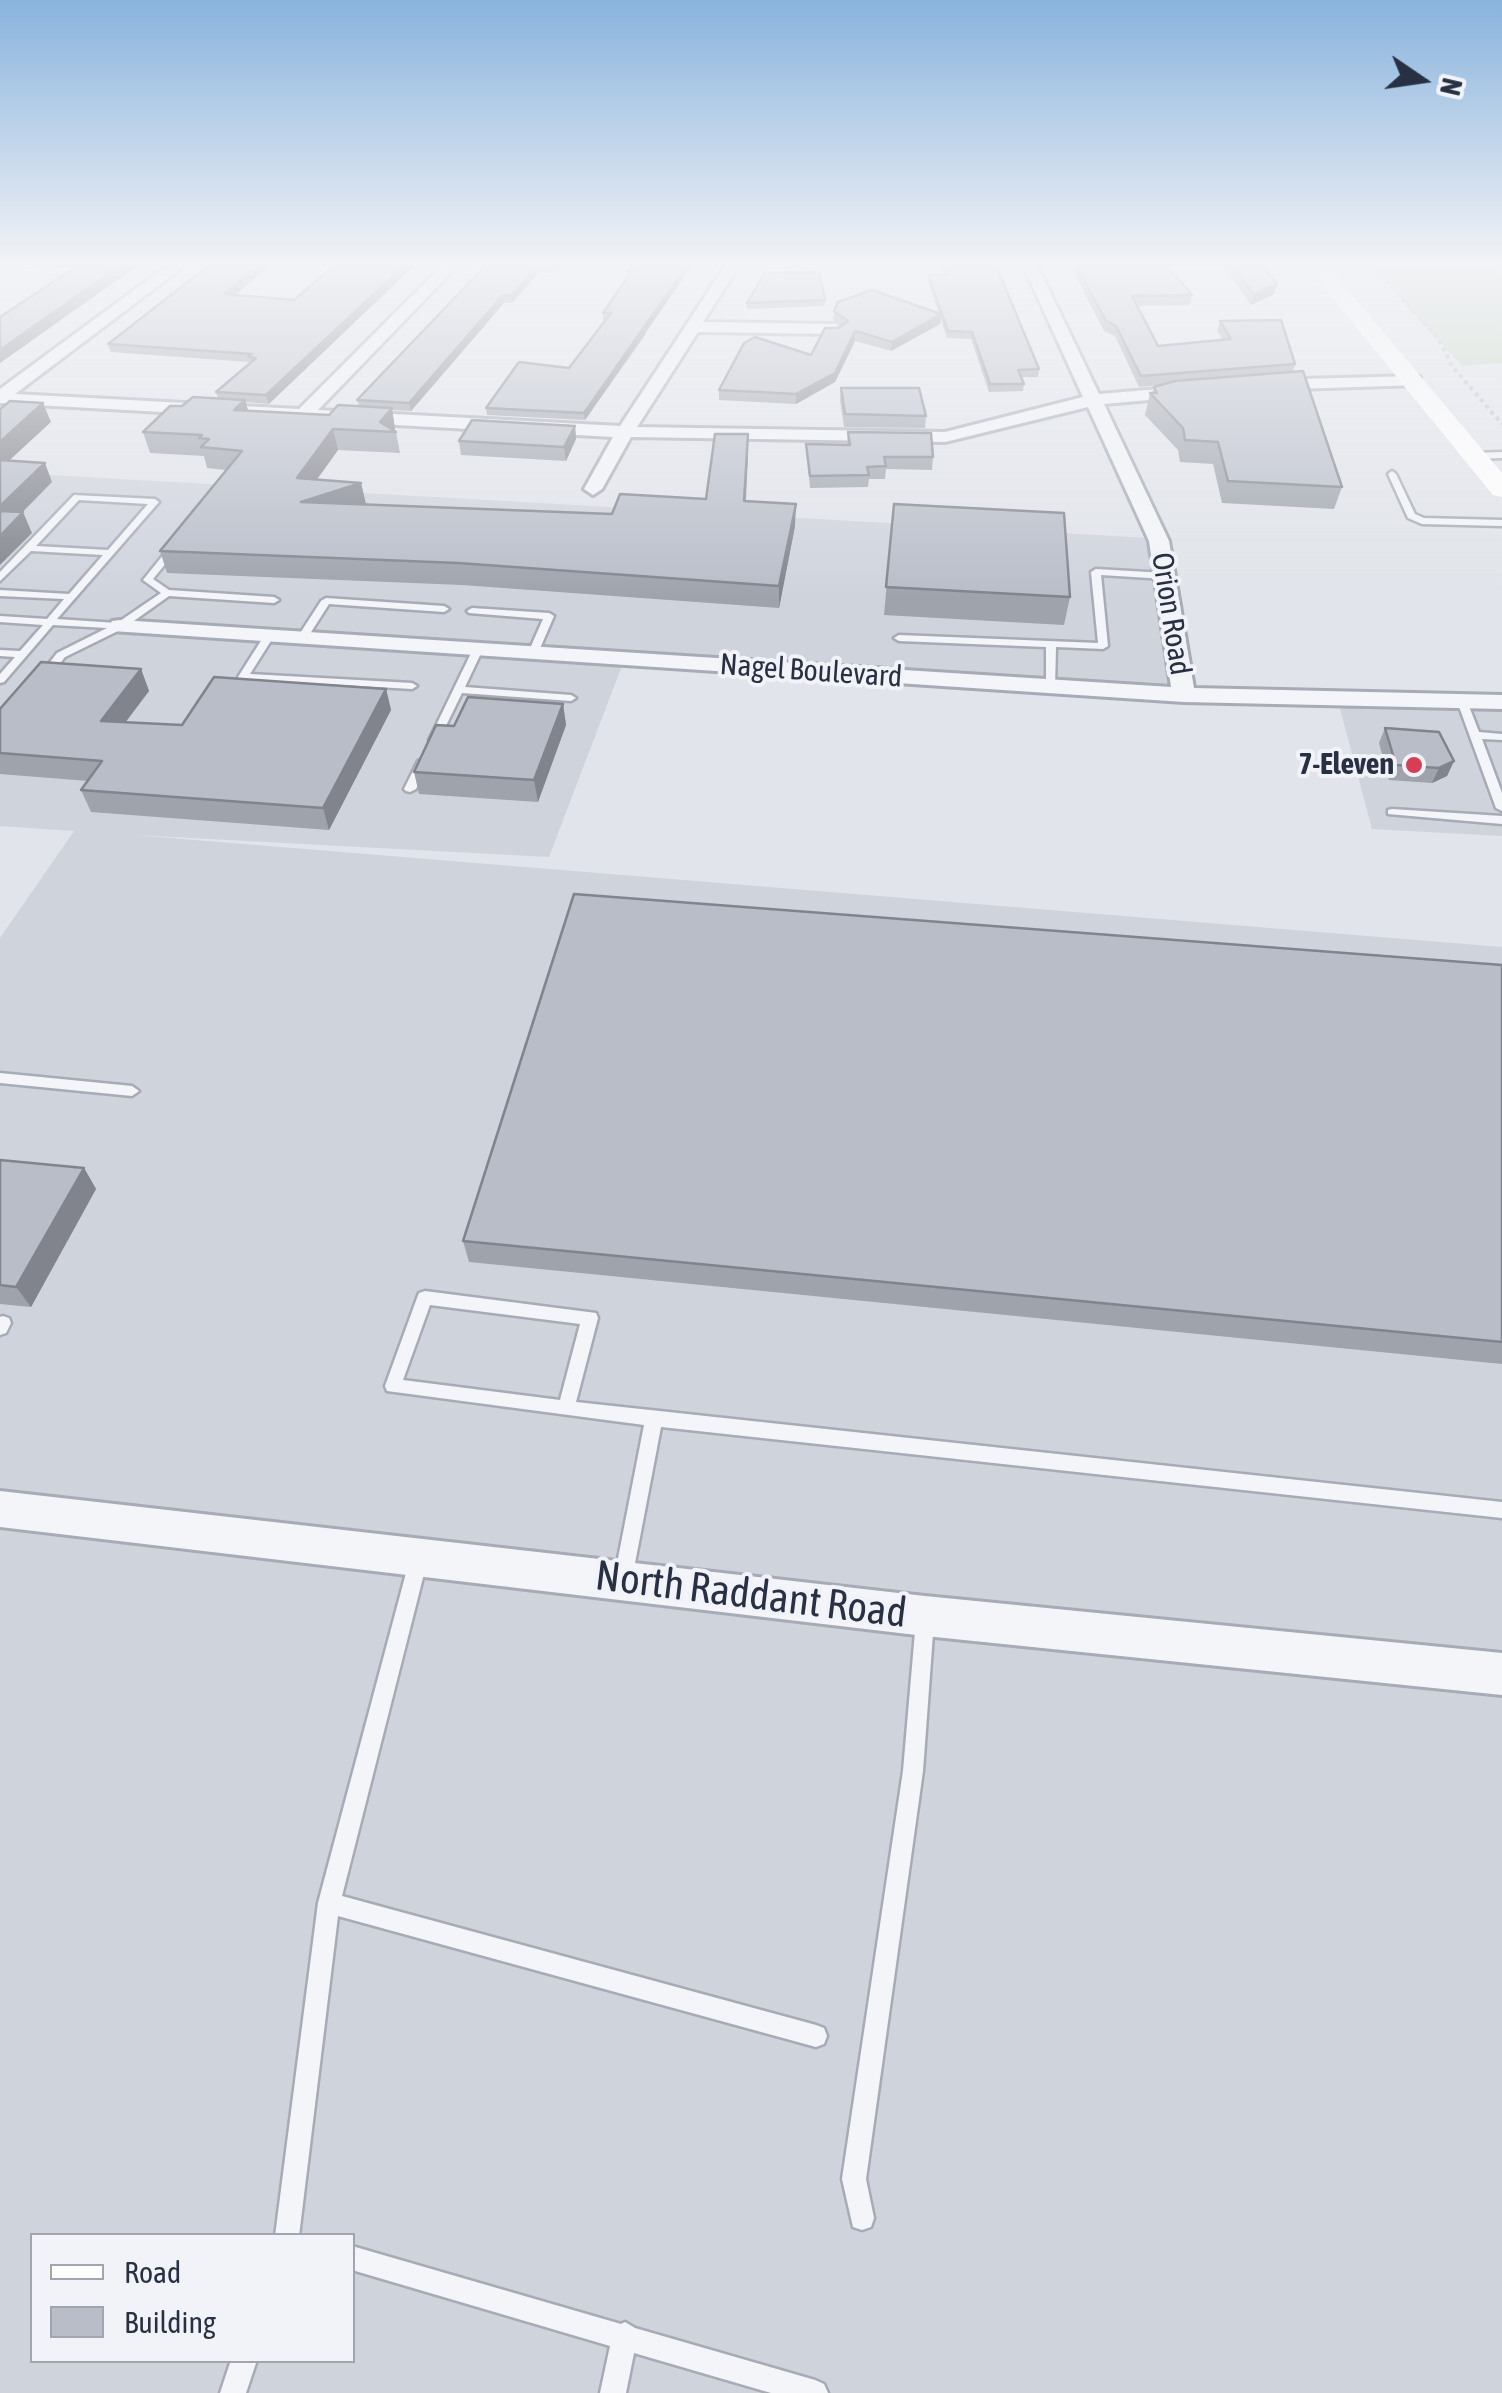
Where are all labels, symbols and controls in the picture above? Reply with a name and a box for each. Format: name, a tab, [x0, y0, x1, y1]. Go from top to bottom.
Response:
north arrow	[1372, 30, 1472, 130]
text: N	[1434, 75, 1469, 98]
street label: Orion Road	[1144, 550, 1198, 678]
street label: Nagel Boulevard	[719, 647, 903, 695]
place label: 7-Eleven	[1298, 747, 1394, 783]
marker: 7-Eleven	[1403, 754, 1425, 776]
street label: North Raddant Road	[593, 1551, 909, 1639]
legend	[30, 2233, 355, 2363]
text: Road	[124, 2255, 181, 2289]
text: Building	[124, 2305, 216, 2339]

